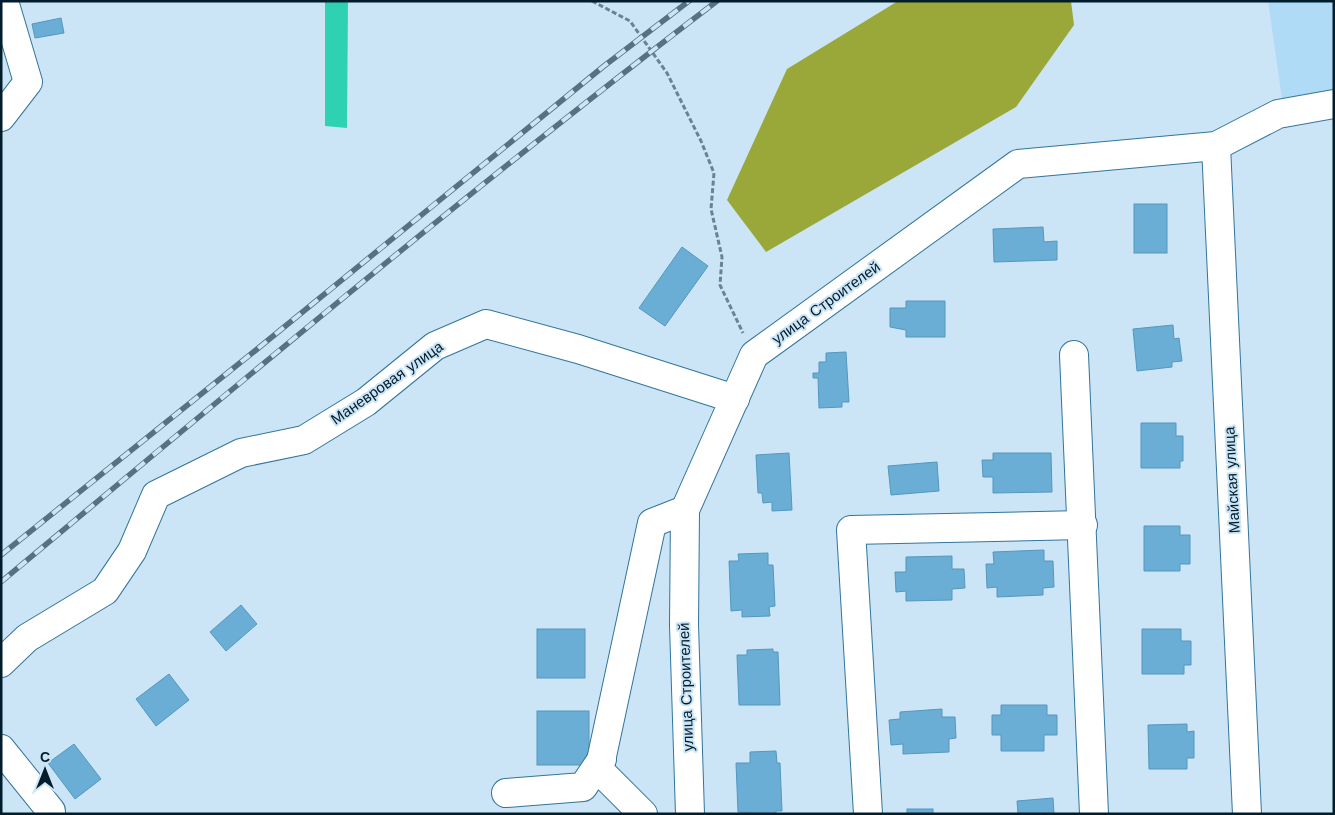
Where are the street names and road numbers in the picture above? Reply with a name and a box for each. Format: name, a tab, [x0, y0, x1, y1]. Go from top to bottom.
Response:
street label: улица Строителей	[768, 258, 884, 348]
street label: Маневровая улица	[327, 337, 447, 428]
street label: Майская улица	[1220, 426, 1244, 534]
street label: улица Строителей	[675, 622, 697, 752]

